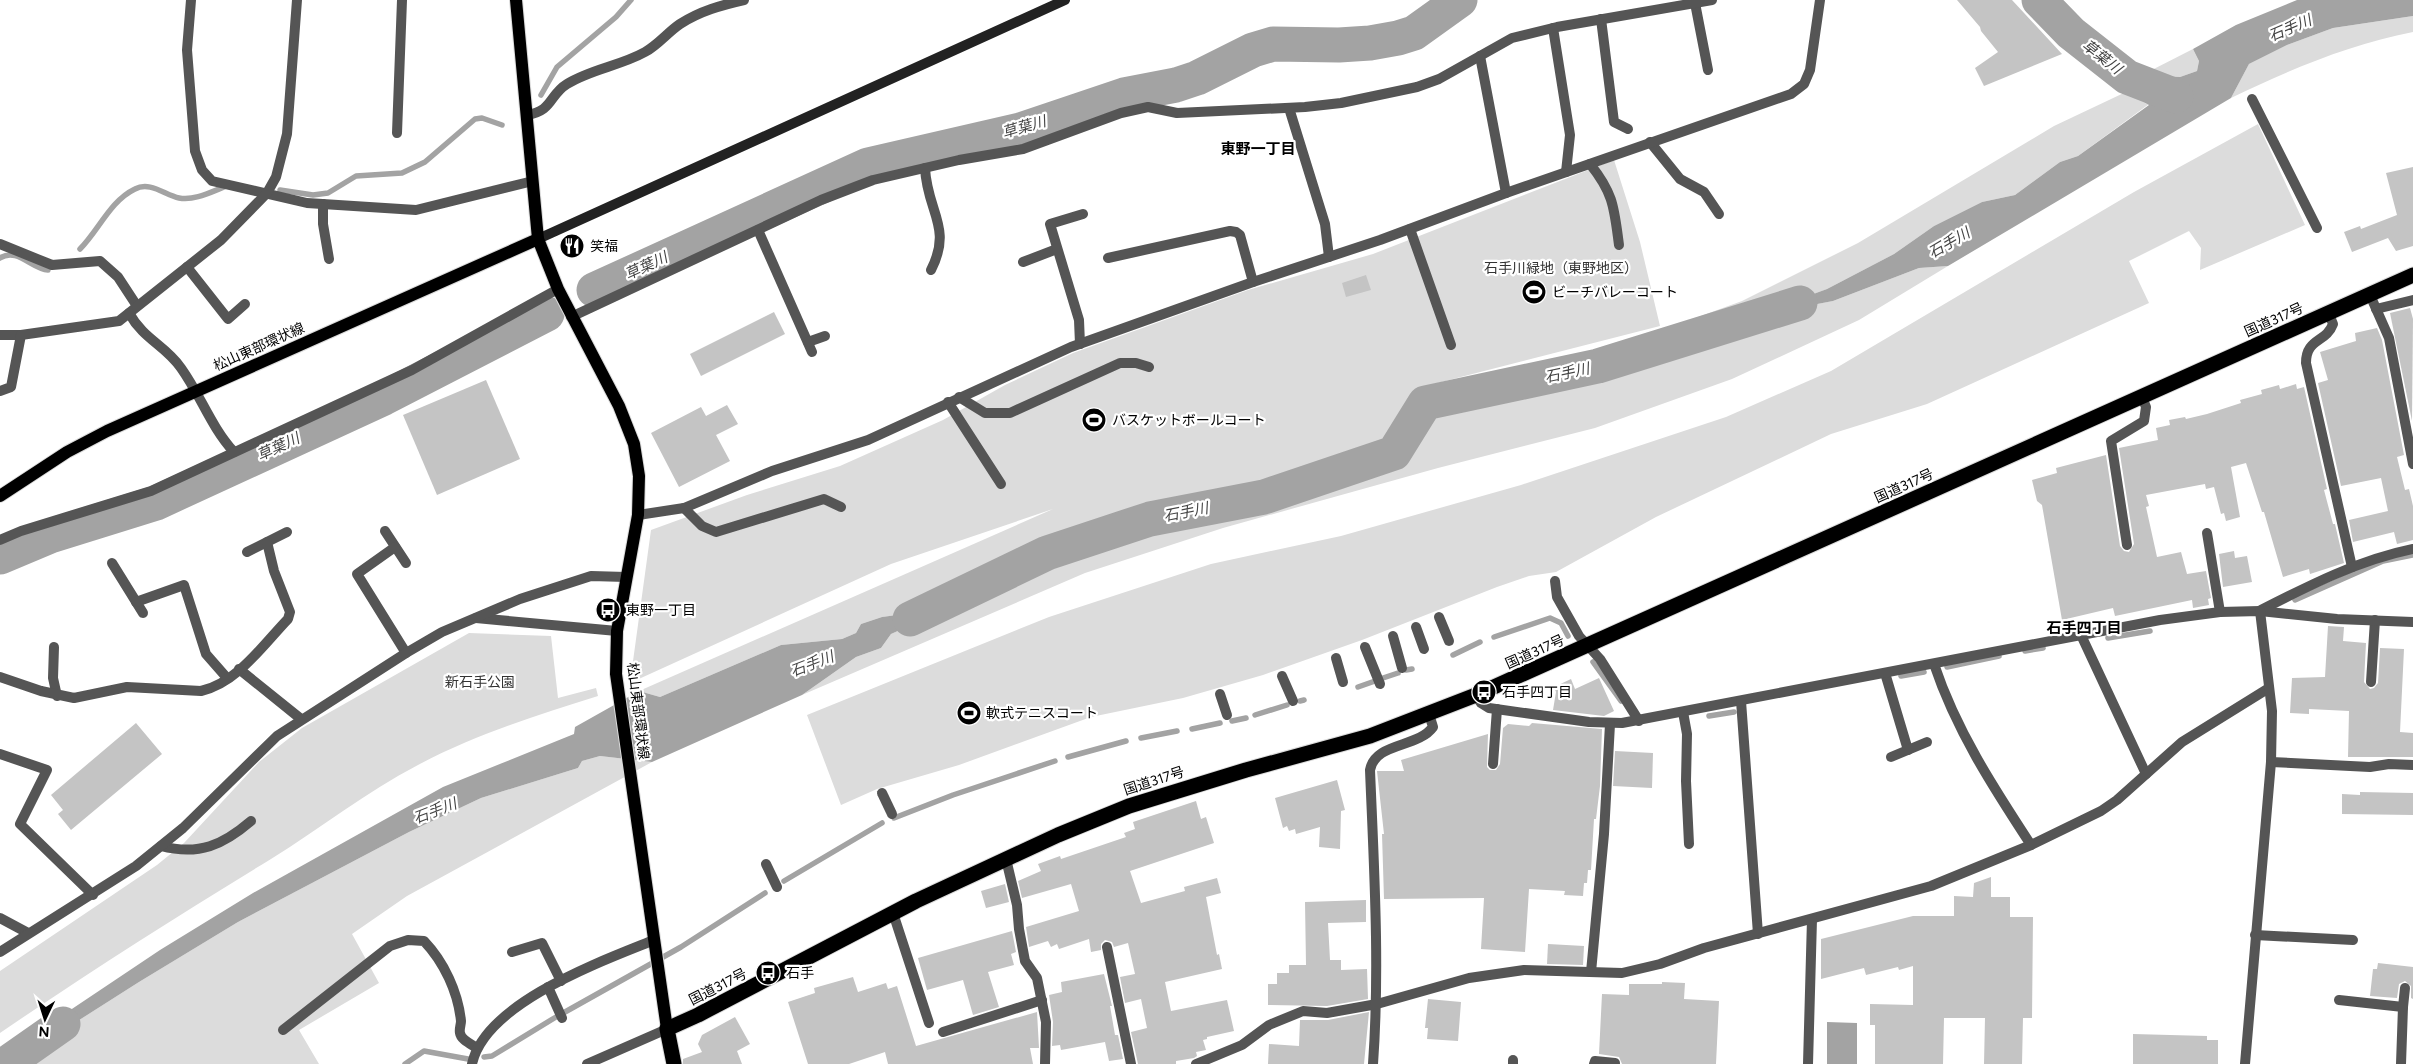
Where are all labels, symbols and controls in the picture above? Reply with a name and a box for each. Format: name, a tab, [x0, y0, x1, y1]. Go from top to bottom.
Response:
water label: 石手川	[2266, 10, 2316, 45]
water label: 草葉川	[2079, 36, 2127, 79]
water label: 草葉川	[1000, 112, 1050, 142]
district label: 東野一丁目	[1220, 140, 1296, 158]
water label: 石手川	[1925, 223, 1975, 262]
restaurant icon: 笑福	[559, 233, 585, 259]
place label: 笑福	[590, 238, 618, 255]
water label: 草葉川	[622, 247, 672, 284]
park label: 石手川緑地（東野地区）	[1484, 260, 1638, 277]
sports icon: ビーチバレーコート	[1521, 279, 1547, 305]
place label: ビーチバレーコート	[1552, 284, 1678, 301]
street label: 国道317号	[2242, 299, 2306, 341]
street label: 松山東部環状線	[211, 319, 307, 375]
water label: 石手川	[1543, 359, 1593, 386]
sports icon: バスケットボールコート	[1081, 407, 1107, 433]
place label: バスケットボールコート	[1112, 412, 1266, 429]
water label: 草葉川	[254, 428, 304, 465]
street label: 国道317号	[1872, 465, 1936, 507]
water label: 石手川	[1162, 498, 1212, 525]
bus stop icon: 東野一丁目	[595, 597, 621, 623]
place label: 東野一丁目	[626, 602, 696, 619]
district label: 石手四丁目	[2046, 619, 2122, 637]
street label: 国道317号	[1503, 631, 1567, 673]
water label: 石手川	[788, 647, 838, 680]
street label: 松山東部環状線	[624, 661, 652, 761]
park label: 新石手公園	[445, 674, 515, 691]
bus stop icon: 石手四丁目	[1471, 679, 1497, 705]
place label: 石手四丁目	[1502, 684, 1572, 701]
sports icon: 軟式テニスコート	[956, 700, 982, 726]
place label: 軟式テニスコート	[986, 705, 1098, 722]
street label: 国道317号	[1121, 763, 1187, 799]
water label: 石手川	[411, 794, 461, 827]
bus stop icon: 石手	[755, 960, 781, 986]
street label: 国道317号	[686, 965, 750, 1009]
place label: 石手	[786, 965, 814, 982]
north arrow	[20, 994, 70, 1044]
text: N	[38, 1023, 50, 1040]

